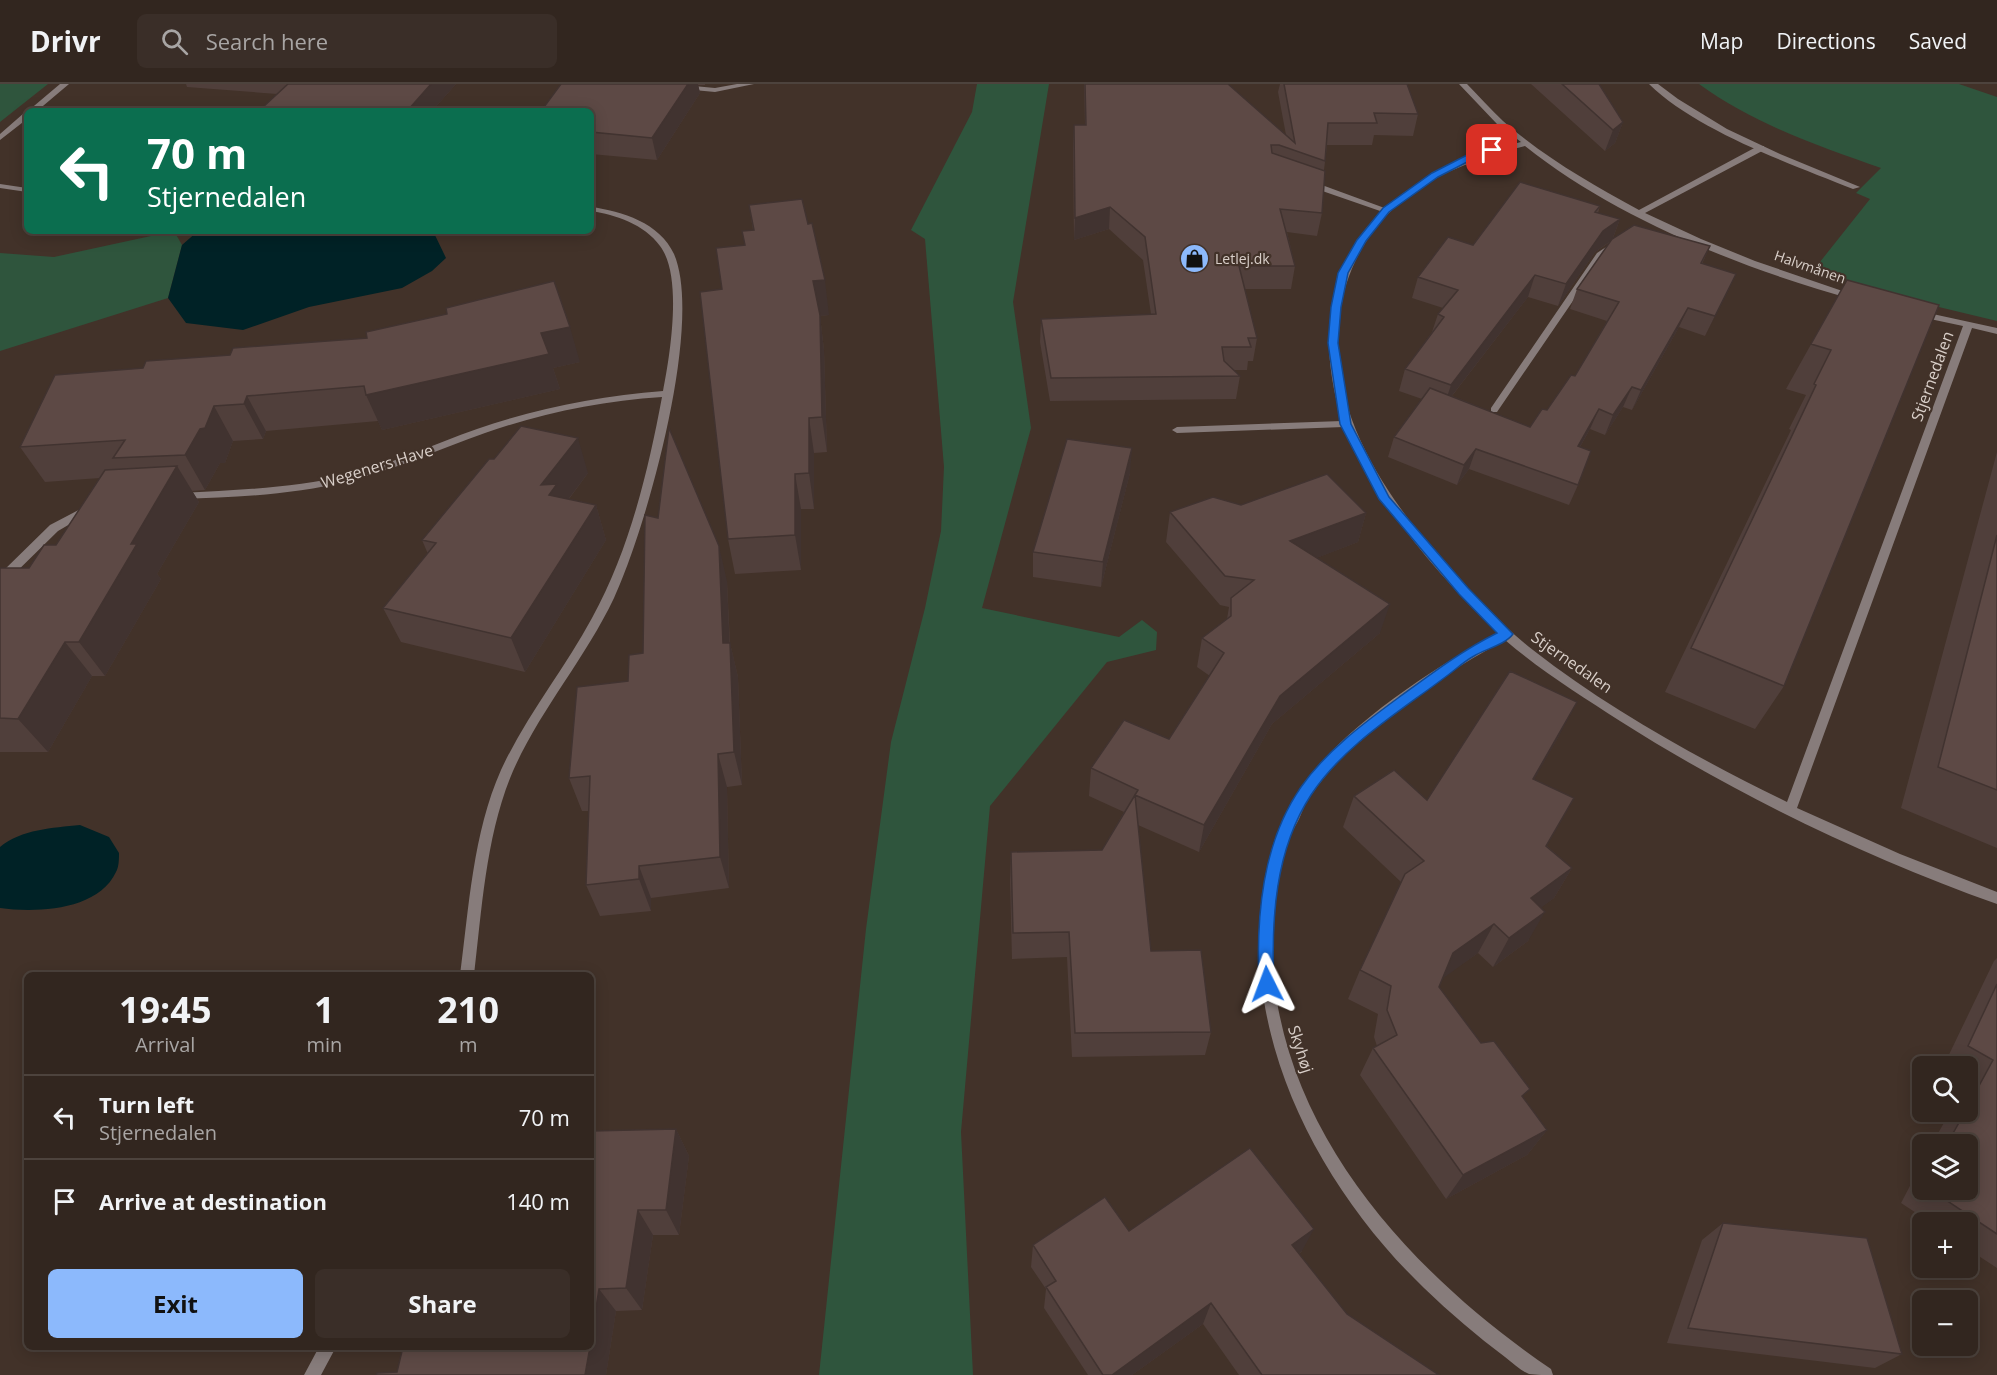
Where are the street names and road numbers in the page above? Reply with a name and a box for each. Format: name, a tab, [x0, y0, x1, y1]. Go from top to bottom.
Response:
street label: Halvmånen	[1772, 245, 1848, 288]
street label: Stjernedalen	[1906, 328, 1958, 424]
street label: Wegeners Have	[318, 438, 436, 494]
street label: Stjernedalen	[1527, 626, 1617, 698]
street label: Skyhøj	[1283, 1022, 1319, 1076]

